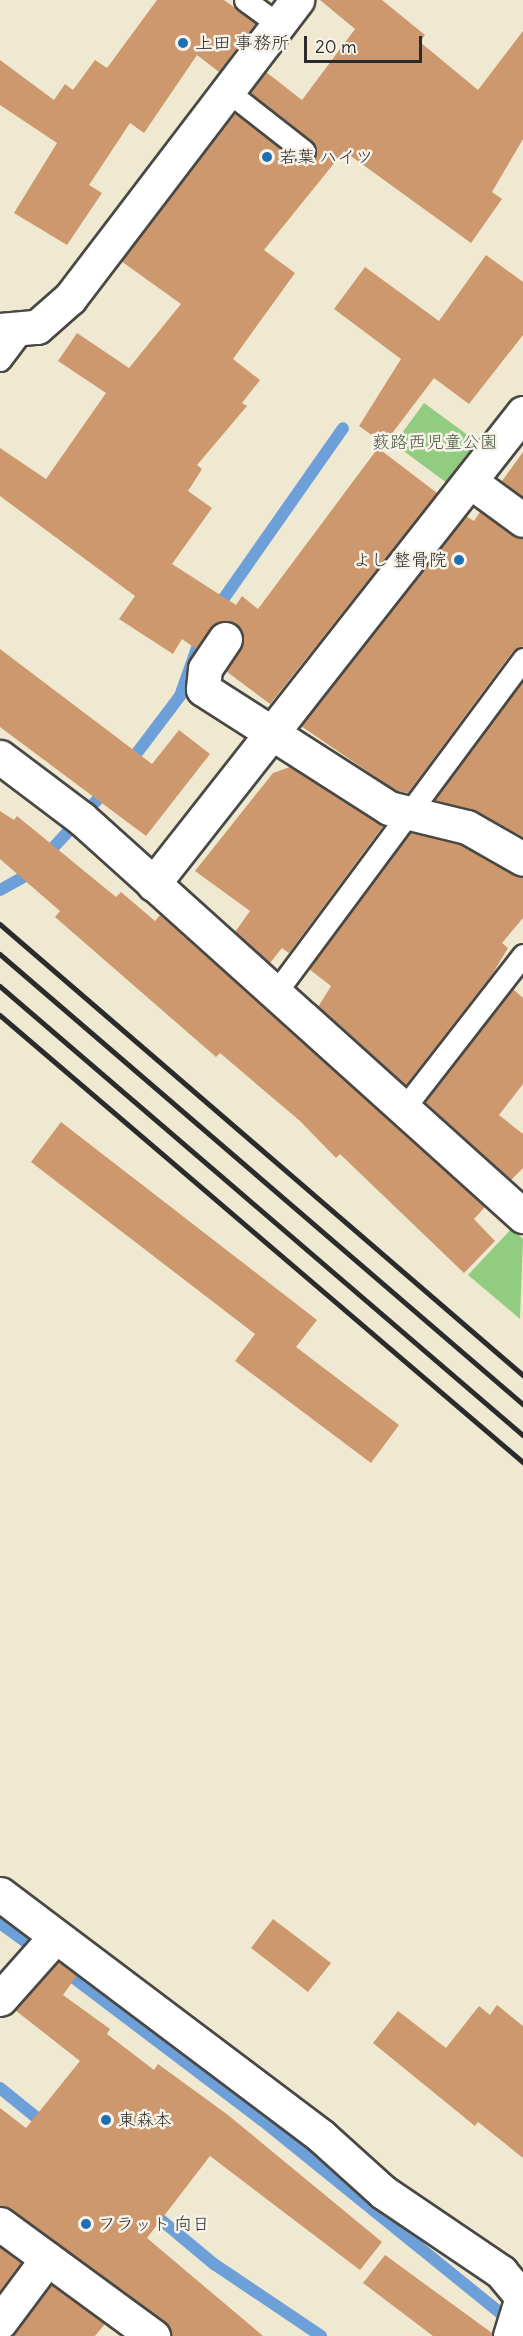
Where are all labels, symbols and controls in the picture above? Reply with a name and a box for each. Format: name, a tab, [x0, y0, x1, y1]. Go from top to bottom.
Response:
scale bar	[307, 24, 426, 62]
place label: 上田 事務所	[195, 32, 289, 54]
text: 20 m	[315, 35, 357, 58]
marker: 上田 事務所	[176, 36, 190, 50]
place label: 若葉 ハイツ	[279, 146, 373, 168]
marker: 若葉 ハイツ	[260, 150, 274, 164]
park label: 薮路西児童公園	[372, 431, 498, 453]
place label: よし 整骨院	[353, 549, 447, 571]
marker: よし 整骨院	[452, 553, 466, 567]
place label: 東森本	[118, 2109, 172, 2131]
marker: 東森本	[99, 2113, 113, 2127]
place label: フラット 向日	[98, 2213, 210, 2235]
marker: フラット 向日	[79, 2217, 93, 2231]

